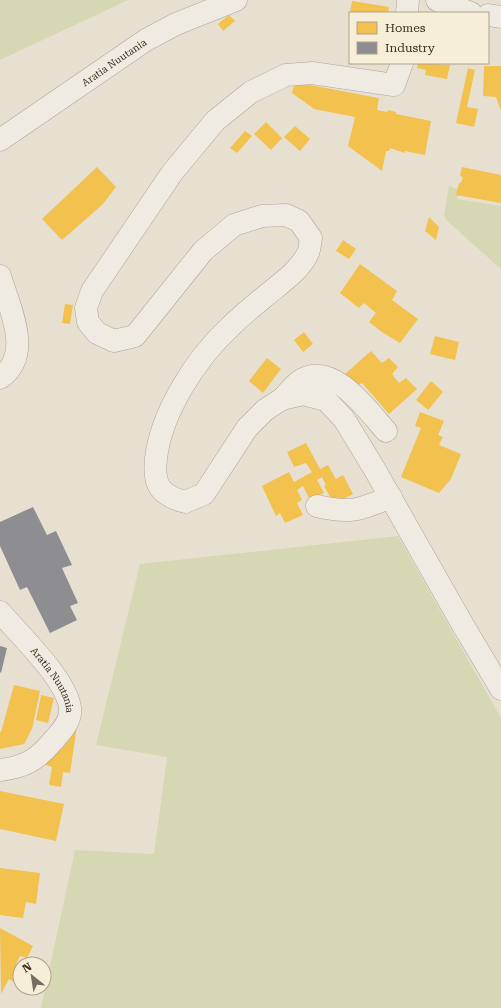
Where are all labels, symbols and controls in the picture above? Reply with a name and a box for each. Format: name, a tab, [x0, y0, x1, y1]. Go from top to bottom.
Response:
legend	[349, 12, 489, 64]
text: Homes	[385, 21, 426, 35]
street label: Aratia Nuutania	[80, 36, 149, 88]
text: Industry	[385, 41, 436, 55]
street label: Aratia Nuutania	[28, 645, 75, 714]
north arrow	[12, 956, 52, 996]
text: N	[20, 960, 35, 976]

